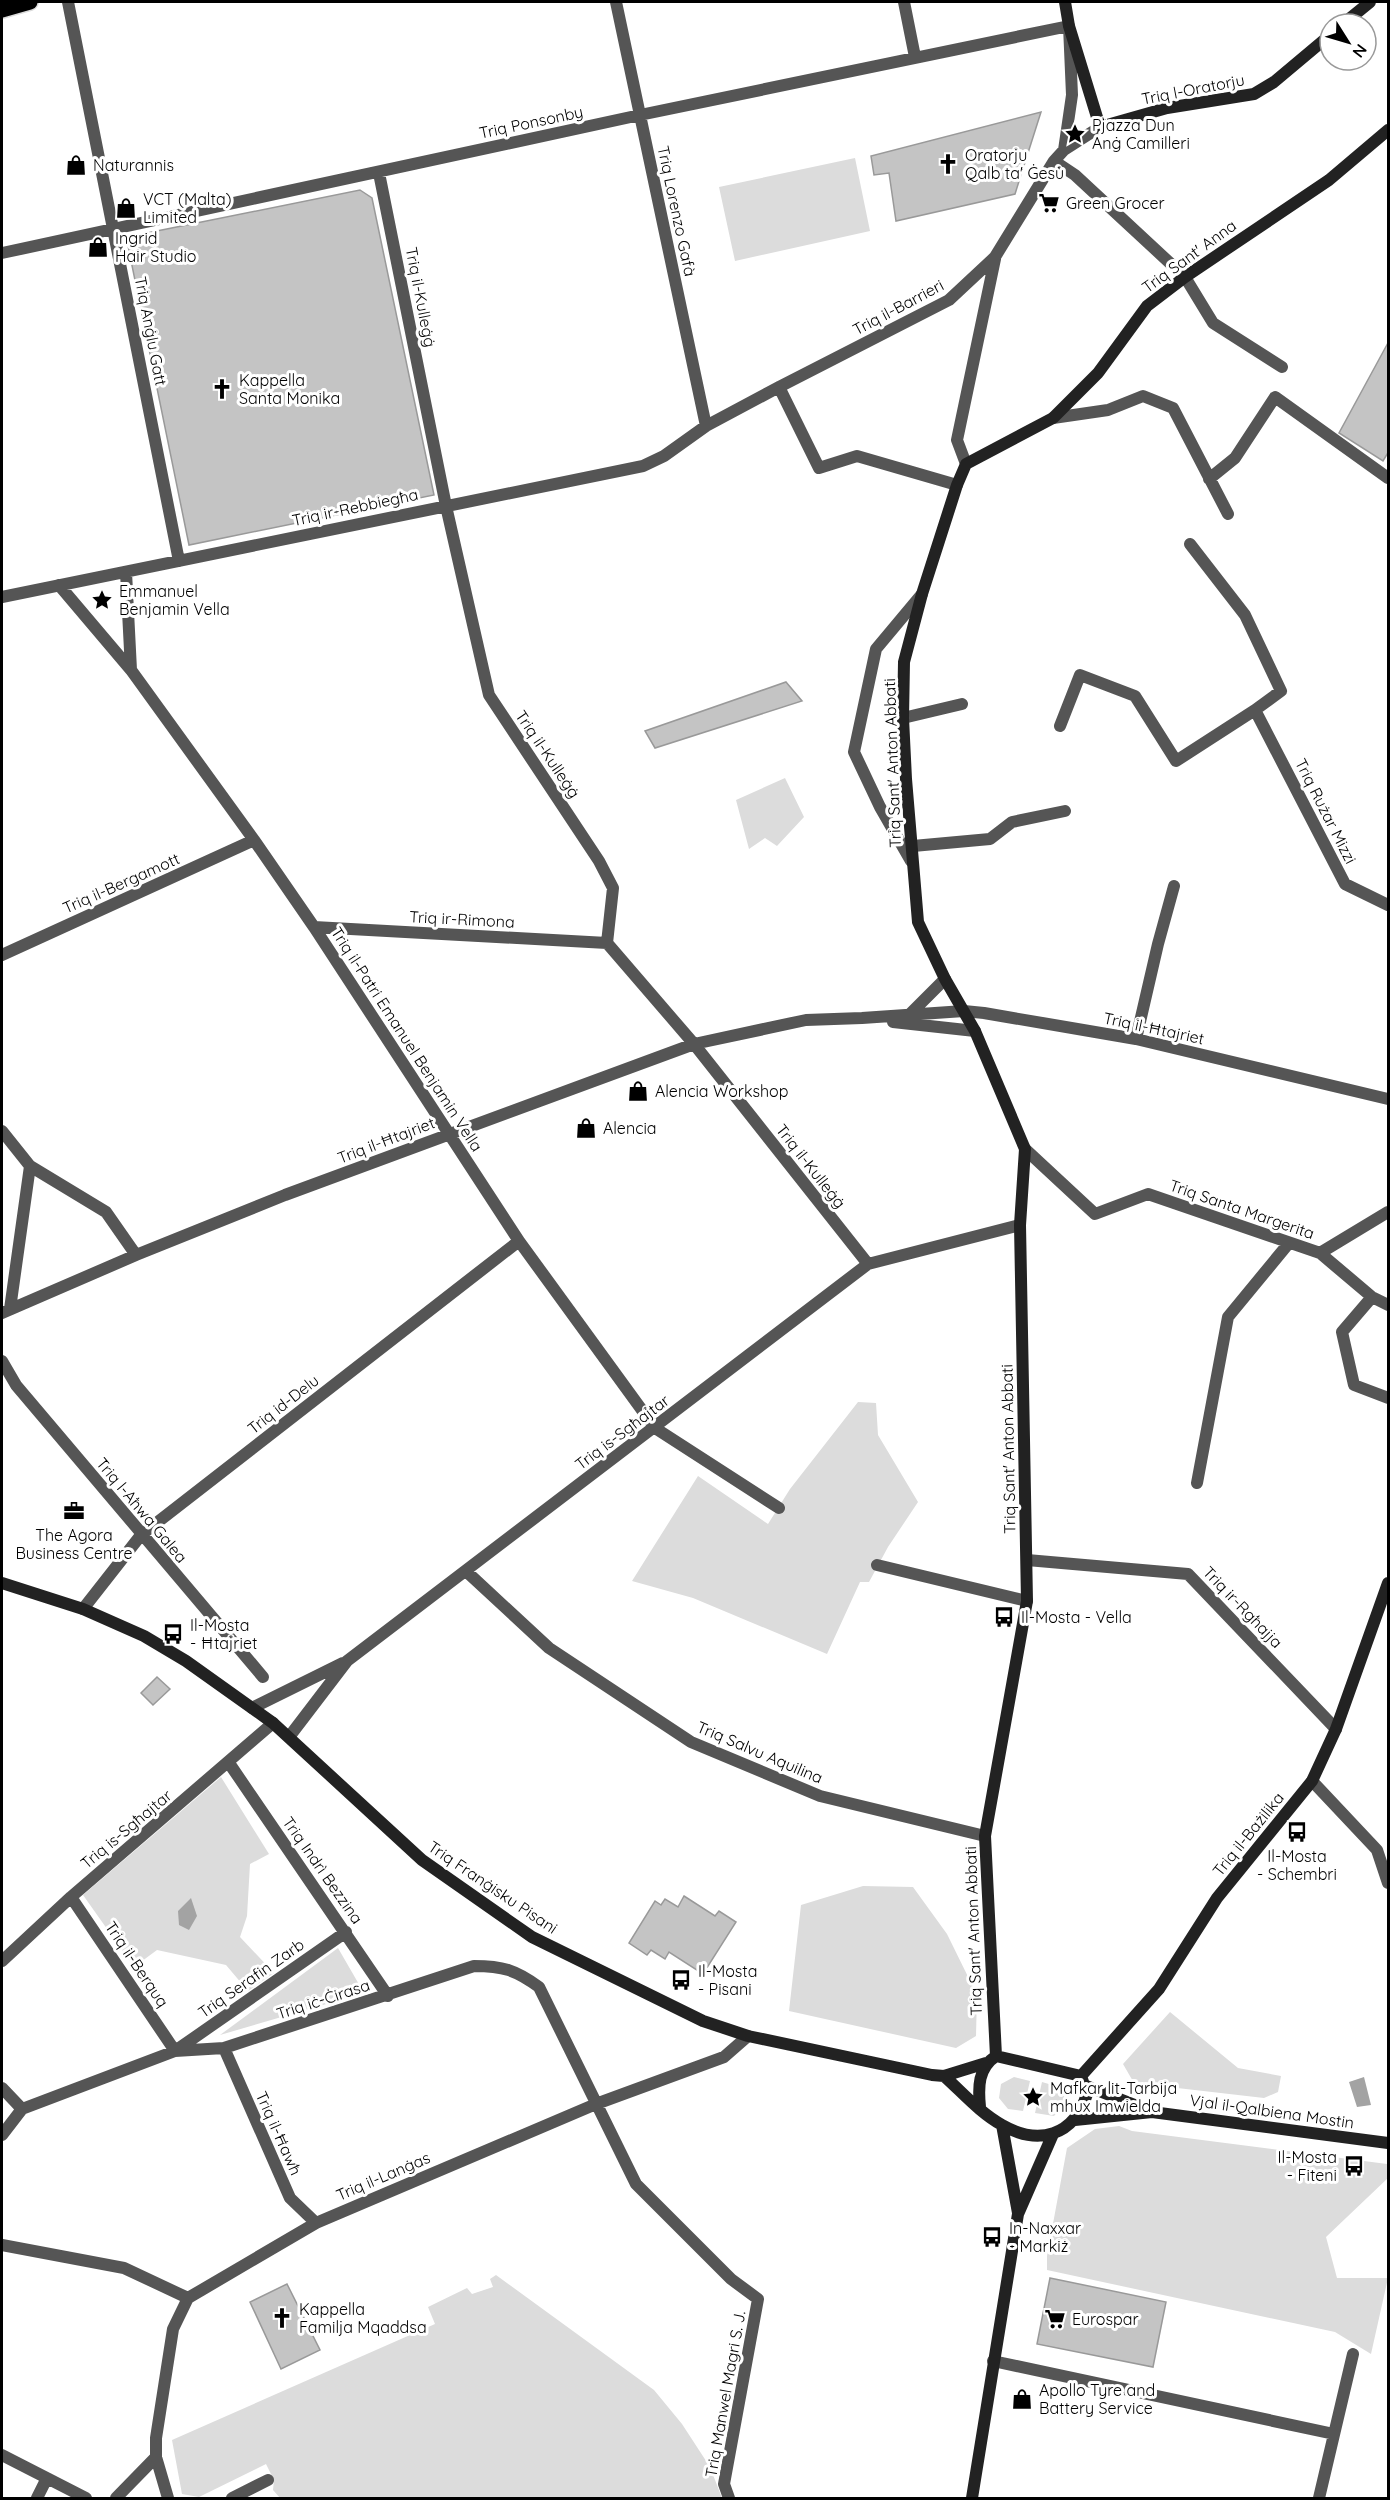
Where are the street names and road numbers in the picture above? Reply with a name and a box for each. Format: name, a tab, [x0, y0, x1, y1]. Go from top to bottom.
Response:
street label: Triq l-Oratorju	[1140, 69, 1246, 109]
street label: Triq Ponsonby	[477, 101, 585, 143]
street label: Triq Lorenzo Gafà	[653, 144, 701, 278]
street label: Triq Sant' Anna	[1138, 215, 1240, 297]
street label: Triq il-Kulleġġ	[401, 245, 441, 349]
street label: Triq Anġlu Gatt	[131, 275, 171, 387]
street label: Triq il-Barrieri	[849, 275, 947, 339]
street label: Triq ir-Rebbiegħa	[290, 484, 420, 530]
street label: Triq Sant' Anton Abbati	[879, 678, 905, 848]
street label: Triq il-Kulleġġ	[511, 706, 585, 802]
street label: Triq Rużar Mizzi	[1291, 755, 1361, 867]
street label: Triq il-Bergamott	[59, 848, 183, 918]
street label: Triq ir-Rimona	[409, 906, 515, 932]
street label: Triq il-Patri Emanuel Benjamin Vella	[327, 923, 487, 1155]
street label: Triq il-Ħtajriet	[1102, 1008, 1206, 1048]
street label: Triq il-Ħtajriet	[335, 1112, 437, 1168]
street label: Triq il-Kulleġġ	[772, 1120, 850, 1212]
street label: Triq Santa Margerita	[1167, 1175, 1317, 1243]
street label: Triq Sant' Anton Abbati	[997, 1364, 1019, 1534]
street label: Triq id-Delu	[243, 1370, 323, 1438]
street label: Triq is-Sgħajtar	[571, 1390, 673, 1474]
street label: Triq l-Aħwa Galea	[92, 1453, 192, 1567]
street label: Triq ir-Rgħajja	[1199, 1562, 1287, 1652]
street label: Triq Salvu Aquilina	[694, 1716, 826, 1788]
street label: Triq is-Sgħajtar	[76, 1785, 176, 1873]
street label: Triq il-Bażilika	[1208, 1788, 1288, 1880]
street label: Triq Indrì Bezzina	[279, 1812, 367, 1928]
street label: Triq Franġisku Pisani	[424, 1836, 562, 1938]
street label: Triq Sant' Anton Abbati	[960, 1846, 986, 2016]
street label: Triq il-Berquq	[101, 1917, 173, 2011]
street label: Triq Serafin Zarb	[194, 1934, 308, 2022]
street label: Triq iċ-Ċirasa	[274, 1974, 372, 2024]
street label: Triq il-Ħawħ	[252, 2088, 306, 2178]
street label: Vjal il-Qalbiena Mostin	[1189, 2090, 1355, 2132]
street label: Triq il-Lanġas	[333, 2147, 433, 2205]
street label: Triq Manwel Magri S. J.	[700, 2309, 750, 2479]

